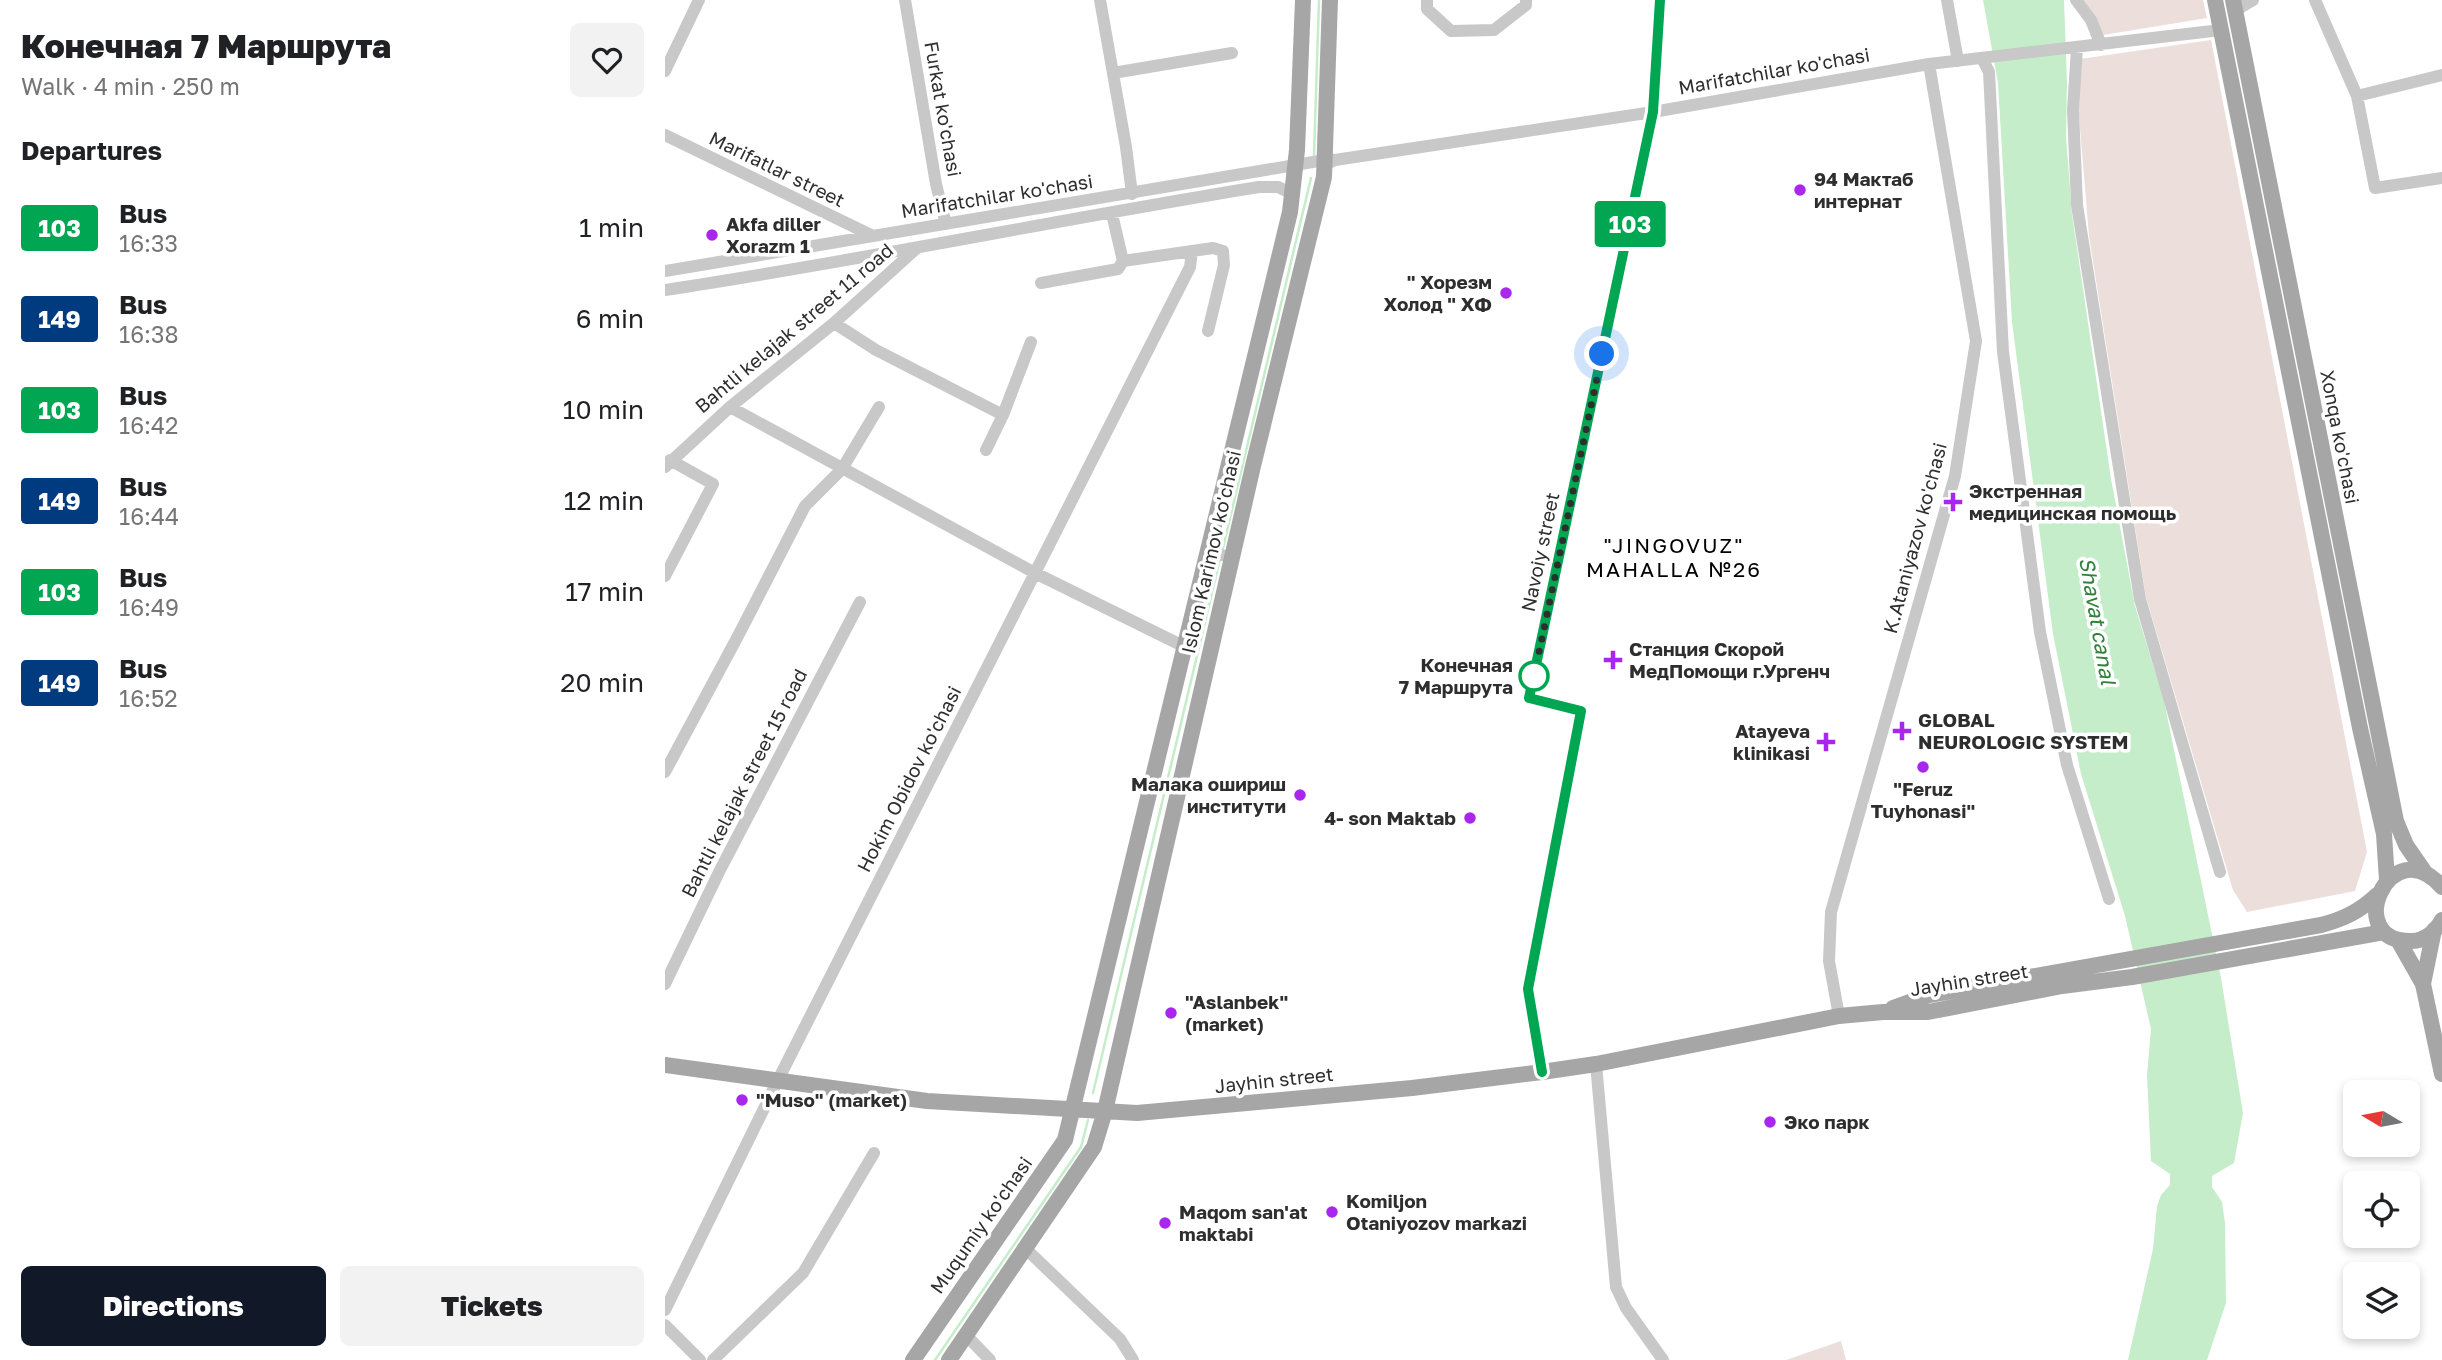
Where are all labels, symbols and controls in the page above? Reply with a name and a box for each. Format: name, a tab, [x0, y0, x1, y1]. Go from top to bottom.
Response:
button: heart	[570, 23, 644, 97]
text: Конечная 7 Маршрута	[21, 26, 391, 65]
street label: Furkat ko'chasi	[920, 39, 967, 178]
street label: Marifatchilar ko'chasi	[1676, 42, 1871, 99]
text: Walk · 4 min · 250 m	[21, 72, 240, 100]
street label: Marifatlar street	[706, 126, 849, 211]
text: Departures	[21, 135, 162, 166]
place label: 94 Мактаб интернат	[1814, 167, 1914, 212]
street label: Marifatchilar ko'chasi	[899, 169, 1094, 222]
marker: 94 Мактаб интернат	[1792, 182, 1808, 198]
text: Bus	[119, 198, 167, 229]
line badge: 103	[1590, 201, 1670, 247]
text: 103	[1609, 209, 1651, 238]
text: 1 min	[579, 212, 644, 243]
place label: Akfa diller Xorazm 1	[726, 212, 822, 257]
text: 103	[38, 213, 81, 242]
marker: Akfa diller Xorazm 1	[704, 227, 720, 243]
text: 16:33	[119, 229, 178, 257]
street label: Bahtli kelajak street 11 road	[690, 238, 897, 417]
place label: " Хорезм Холод " ХФ	[1384, 270, 1492, 315]
marker: " Хорезм Холод " ХФ	[1498, 285, 1514, 301]
text: Bus	[119, 289, 167, 320]
text: 6 min	[576, 303, 644, 334]
text: 149	[38, 304, 81, 333]
text: 16:38	[119, 320, 178, 348]
your location	[1584, 336, 1619, 371]
street label: Xonqa ko'chasi	[2316, 368, 2365, 506]
text: Bus	[119, 380, 167, 411]
text: 10 min	[563, 394, 644, 425]
text: 103	[38, 395, 81, 424]
text: 16:42	[119, 411, 178, 439]
street label: K.Ataniyazov ko'chasi	[1878, 440, 1951, 636]
street label: Islom Karimov ko'chasi	[1176, 448, 1245, 656]
text: Bus	[119, 471, 167, 502]
place label: Экстренная медицинская помощь	[1969, 479, 2177, 524]
text: 12 min	[564, 485, 644, 516]
text: 149	[38, 486, 81, 515]
street label: Navoiy street	[1516, 490, 1563, 614]
marker: Экстренная медицинская помощь	[1943, 492, 1963, 512]
text: 16:44	[119, 502, 179, 530]
district label: "JINGOVUZ" MAHALLA №26	[1586, 532, 1762, 582]
water label: Shavat canal	[2074, 555, 2122, 688]
text: Bus	[119, 562, 167, 593]
text: 17 min	[565, 576, 644, 607]
text: 103	[38, 577, 81, 606]
text: 16:49	[119, 593, 179, 621]
place label: Станция Скорой МедПомощи г.Ургенч	[1629, 637, 1830, 682]
marker: Станция Скорой МедПомощи г.Ургенч	[1603, 650, 1623, 670]
text: Bus	[119, 653, 167, 684]
place label: Конечная 7 Маршрута	[1399, 653, 1513, 698]
marker: Конечная 7 Маршрута	[1519, 661, 1549, 691]
street label: Bahtli kelajak street 15 road	[676, 665, 811, 901]
text: 20 min	[560, 667, 644, 698]
text: 149	[38, 668, 81, 697]
street label: Hokim Obidov ko'chasi	[852, 682, 965, 876]
text: 16:52	[119, 684, 178, 712]
place label: GLOBAL NEUROLOGIC SYSTEM	[1918, 708, 2128, 753]
place label: Atayeva klinikasi	[1733, 719, 1810, 764]
marker: GLOBAL NEUROLOGIC SYSTEM	[1892, 721, 1912, 741]
marker: Atayeva klinikasi	[1816, 732, 1836, 752]
marker: "Feruz Tuyhonasi"	[1915, 759, 1931, 775]
place label: Малака ошириш институти	[1131, 772, 1286, 817]
place label: "Feruz Tuyhonasi"	[1871, 777, 1975, 822]
marker: Малака ошириш институти	[1292, 787, 1308, 803]
place label: 4- son Maktab	[1324, 806, 1456, 829]
marker: 4- son Maktab	[1462, 810, 1478, 826]
street label: Jayhin street	[1908, 959, 2030, 1000]
place label: "Aslanbek" (market)	[1185, 990, 1288, 1035]
marker: "Aslanbek" (market)	[1163, 1005, 1179, 1021]
street label: Jayhin street	[1213, 1062, 1334, 1097]
north arrow	[2343, 1080, 2420, 1157]
map controls	[2343, 1080, 2420, 1339]
place label: "Muso" (market)	[756, 1088, 907, 1111]
marker: "Muso" (market)	[734, 1092, 750, 1108]
place label: Эко парк	[1784, 1110, 1869, 1133]
marker: Эко парк	[1762, 1114, 1778, 1130]
street label: Muqumiy ko'chasi	[925, 1152, 1036, 1298]
button: locate	[2343, 1171, 2420, 1248]
place label: Komiljon Otaniyozov markazi	[1346, 1189, 1527, 1234]
place label: Maqom san'at maktabi	[1179, 1200, 1308, 1245]
marker: Komiljon Otaniyozov markazi	[1324, 1204, 1340, 1220]
marker: Maqom san'at maktabi	[1157, 1215, 1173, 1231]
button: layers	[2343, 1262, 2420, 1339]
button: Directions	[21, 1266, 326, 1346]
button: Tickets	[340, 1266, 644, 1346]

